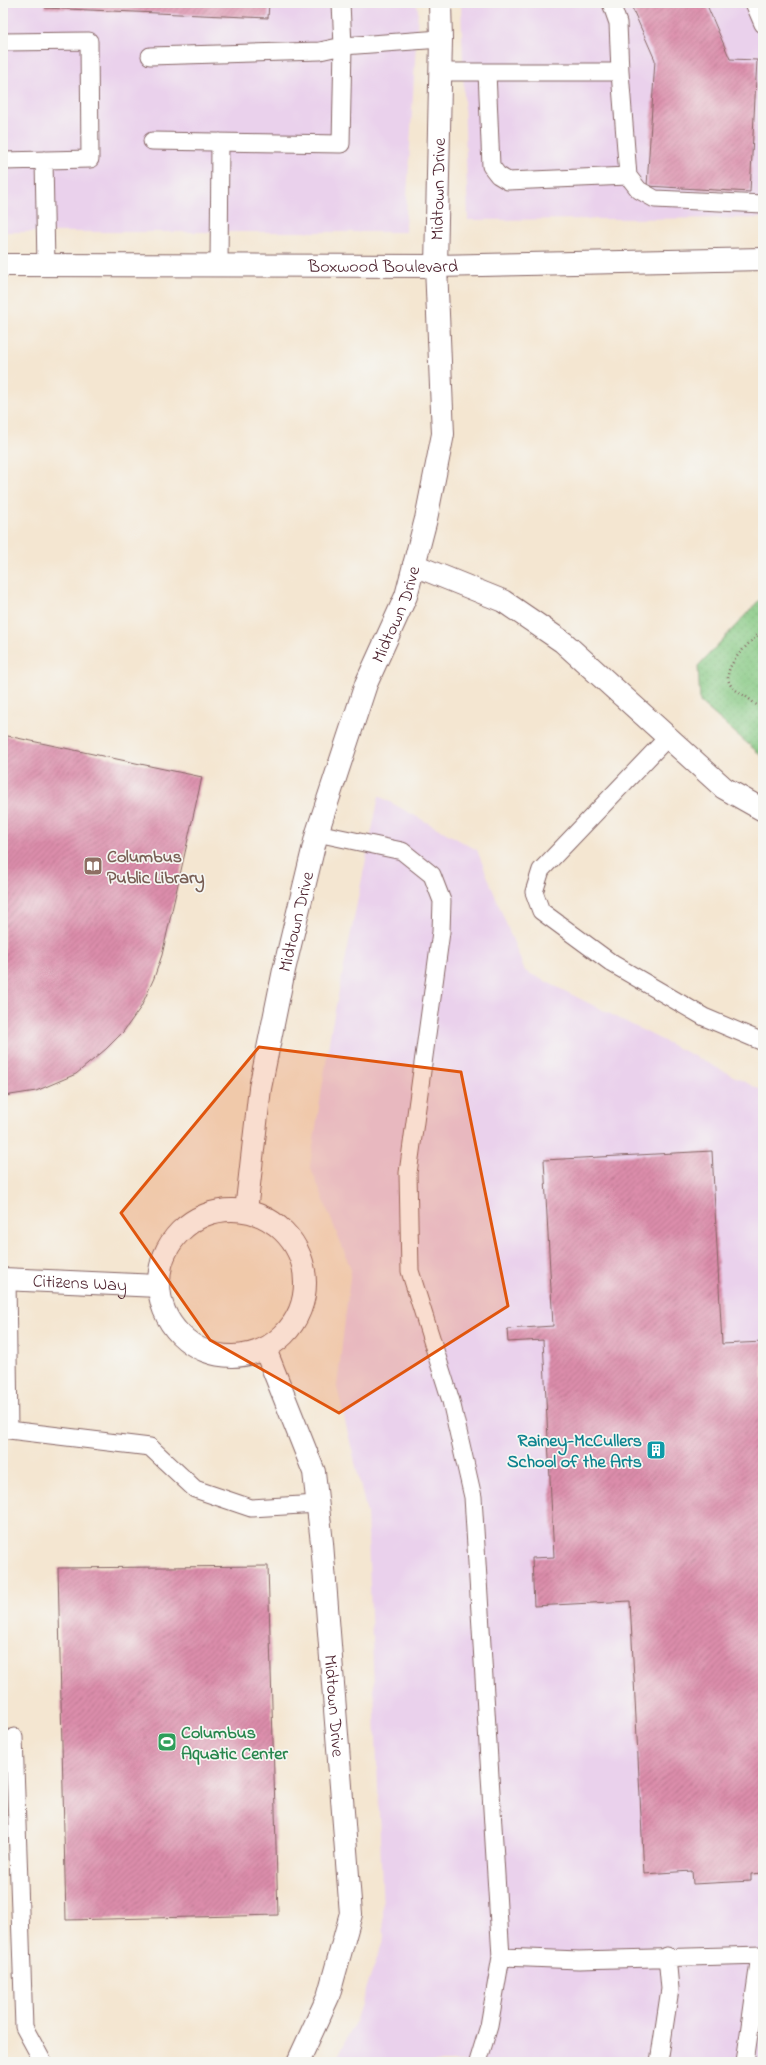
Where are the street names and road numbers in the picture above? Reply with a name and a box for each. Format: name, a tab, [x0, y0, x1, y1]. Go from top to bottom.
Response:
street label: Midtown Drive	[426, 137, 454, 241]
street label: Boxwood Boulevard	[307, 255, 458, 281]
street label: Midtown Drive	[366, 563, 428, 668]
street label: Midtown Drive	[273, 868, 322, 975]
street label: Citizens Way	[32, 1269, 128, 1300]
street label: Midtown Drive	[316, 1654, 350, 1759]

